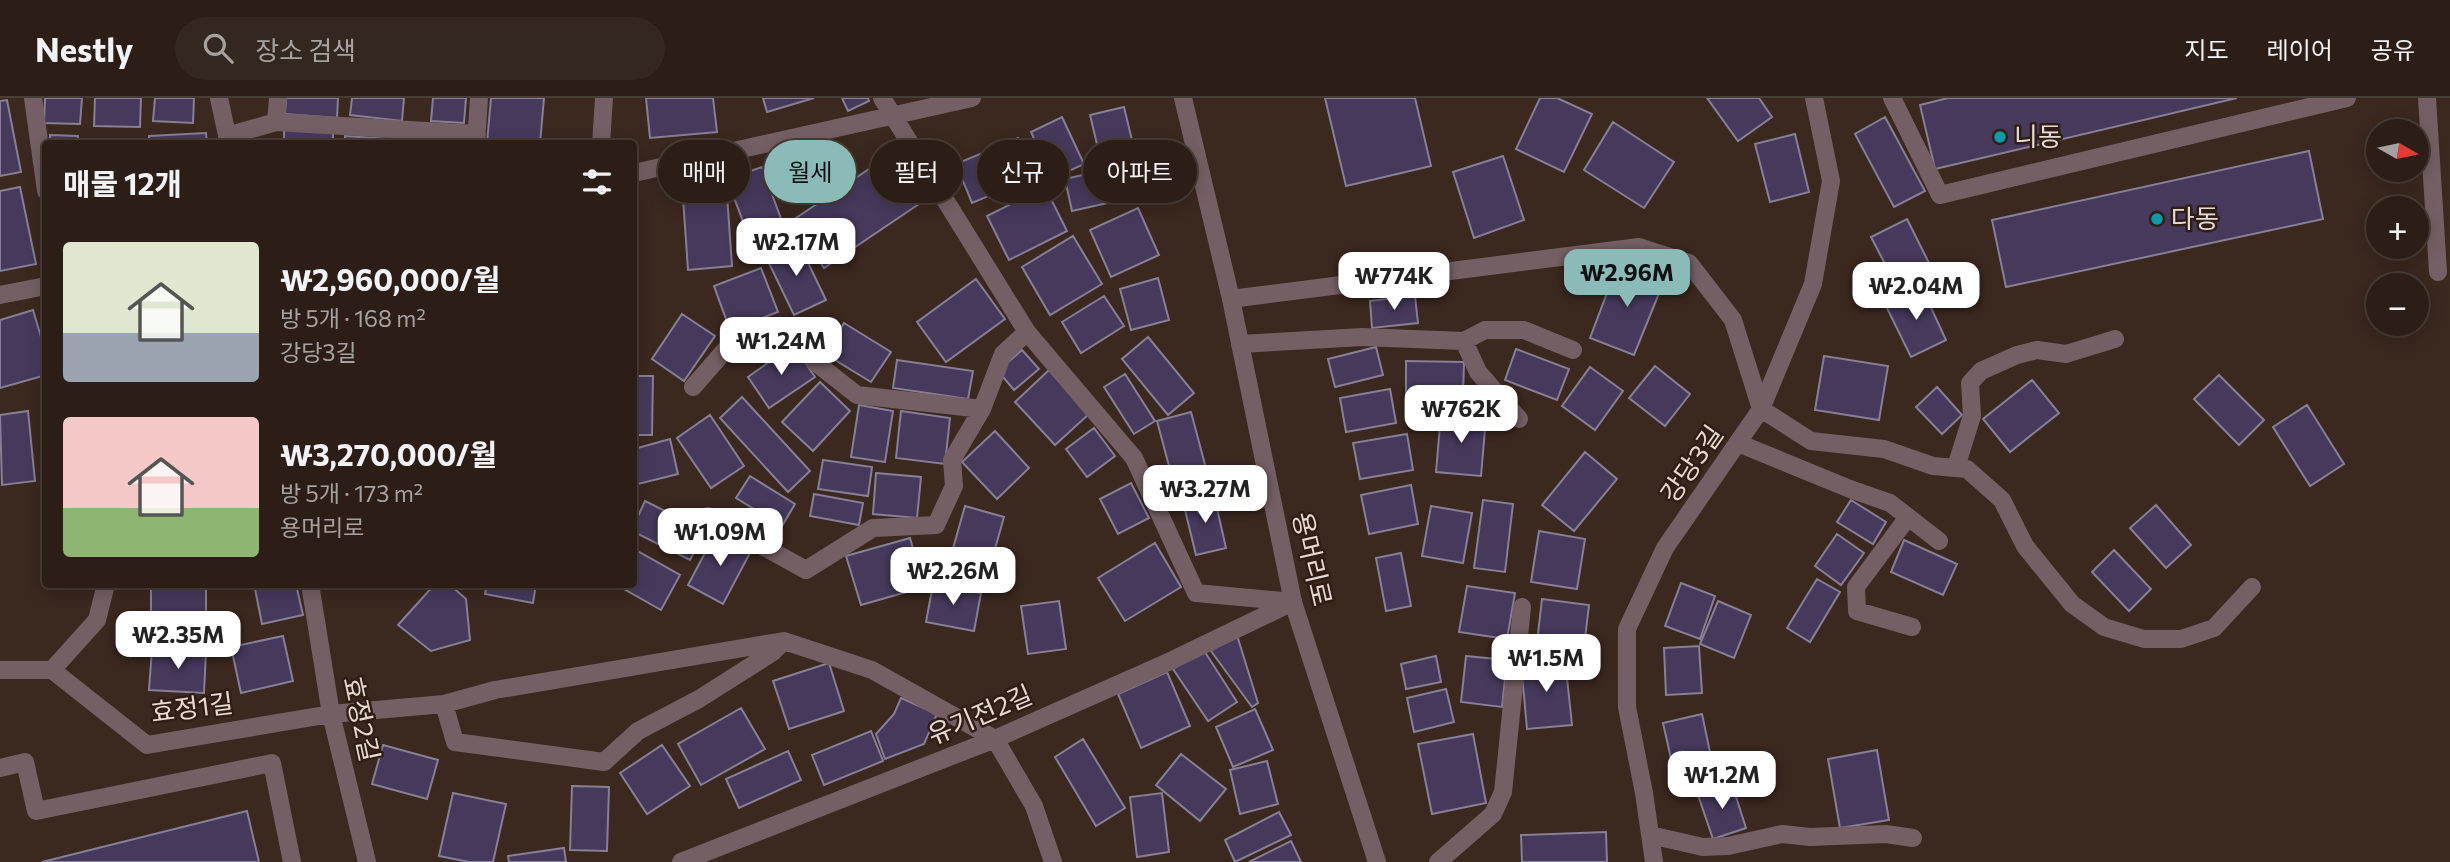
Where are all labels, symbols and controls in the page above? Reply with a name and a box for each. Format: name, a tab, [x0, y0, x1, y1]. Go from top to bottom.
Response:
search box	[175, 17, 665, 80]
text: Nestly	[35, 28, 133, 69]
icon: search	[199, 29, 237, 67]
text: 장소 검색	[255, 34, 356, 65]
text: 지도	[2184, 35, 2229, 64]
text: 레이어	[2267, 35, 2333, 64]
text: 공유	[2371, 35, 2415, 64]
north arrow	[2366, 119, 2429, 182]
map controls	[2366, 119, 2429, 336]
place label: 니동	[2014, 120, 2062, 151]
marker: 니동	[1992, 129, 2008, 145]
chip: 매매	[658, 140, 750, 203]
chip: 월세	[764, 140, 856, 203]
chip: 필터	[870, 140, 963, 203]
chip: 신규	[977, 140, 1069, 203]
chip: 아파트	[1083, 140, 1197, 203]
icon: filters	[578, 163, 616, 201]
text: 매물 12개	[63, 164, 182, 201]
button: +	[2366, 196, 2429, 259]
place label: 다동	[2171, 202, 2219, 233]
marker: 다동	[2149, 211, 2165, 227]
pin: ₩2.17M	[739, 218, 853, 278]
text: ₩2.17M	[752, 227, 840, 255]
pin: ₩2.96M	[1570, 250, 1684, 309]
pin: ₩774K	[1345, 252, 1443, 312]
text: ₩2.96M	[1580, 258, 1674, 286]
text: ₩2,960,000/월	[280, 260, 500, 297]
text: ₩774K	[1354, 261, 1434, 289]
pin: ₩2.04M	[1859, 262, 1973, 322]
icon: home	[119, 270, 203, 354]
text: ₩2.04M	[1868, 271, 1964, 299]
button: −	[2366, 273, 2429, 336]
text: 방 5개 · 168 m²	[280, 304, 426, 332]
pin: ₩1.24M	[724, 317, 838, 377]
text: ₩1.24M	[736, 326, 826, 354]
text: 강당3길	[280, 338, 357, 366]
pin: ₩762K	[1412, 386, 1510, 445]
text: ₩762K	[1421, 394, 1501, 422]
street label: 강당3길	[1653, 419, 1728, 507]
text: ₩3,270,000/월	[280, 435, 497, 472]
icon: home	[119, 445, 203, 529]
pin: ₩3.27M	[1148, 466, 1262, 525]
text: ₩3.27M	[1159, 474, 1251, 502]
text: 방 5개 · 173 m²	[280, 479, 423, 507]
pin: ₩1.09M	[663, 508, 777, 568]
street label: 용머리로	[1288, 509, 1339, 609]
text: 용머리로	[280, 513, 365, 541]
text: ₩1.09M	[674, 517, 766, 545]
pin: ₩2.26M	[896, 547, 1010, 607]
text: ₩2.26M	[906, 556, 1000, 584]
pin: ₩2.35M	[121, 612, 235, 671]
text: ₩2.35M	[132, 620, 224, 648]
pin: ₩1.5M	[1497, 634, 1595, 694]
text: ₩1.5M	[1508, 643, 1584, 671]
street label: 효정2길	[338, 673, 387, 764]
street label: 유기전2길	[923, 678, 1036, 749]
street label: 효정1길	[149, 686, 235, 727]
pin: ₩1.2M	[1673, 752, 1771, 811]
text: ₩1.2M	[1684, 760, 1760, 788]

